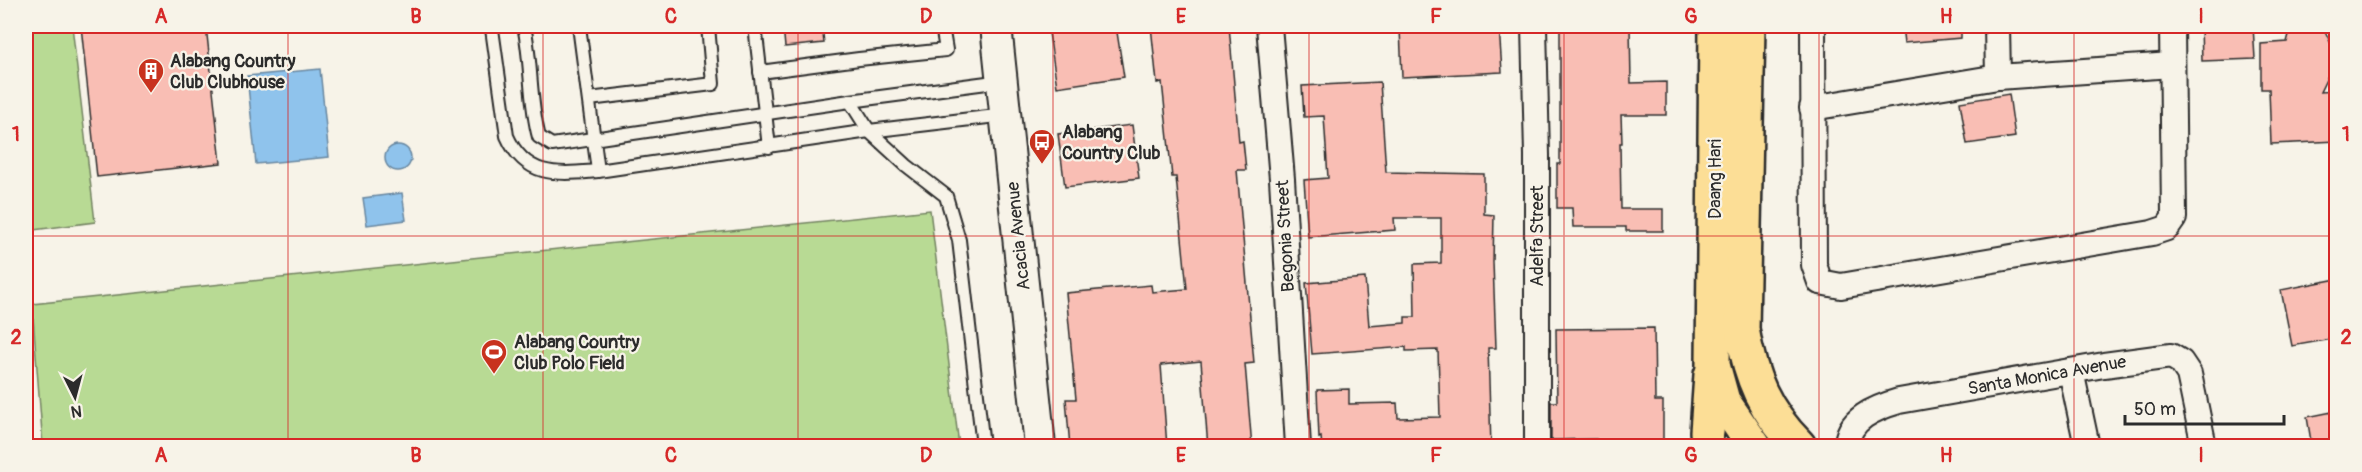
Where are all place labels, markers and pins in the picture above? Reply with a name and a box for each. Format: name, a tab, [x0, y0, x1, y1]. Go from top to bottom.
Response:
place label: Alabang Country Club Clubhouse	[170, 50, 296, 94]
building icon: Alabang Country Club Clubhouse	[136, 56, 166, 94]
place label: Alabang Country Club	[1062, 121, 1161, 165]
bus stop icon: Alabang Country Club	[1027, 127, 1057, 165]
place label: Alabang Country Club Polo Field	[514, 331, 640, 375]
sports icon: Alabang Country Club Polo Field	[479, 337, 509, 375]

